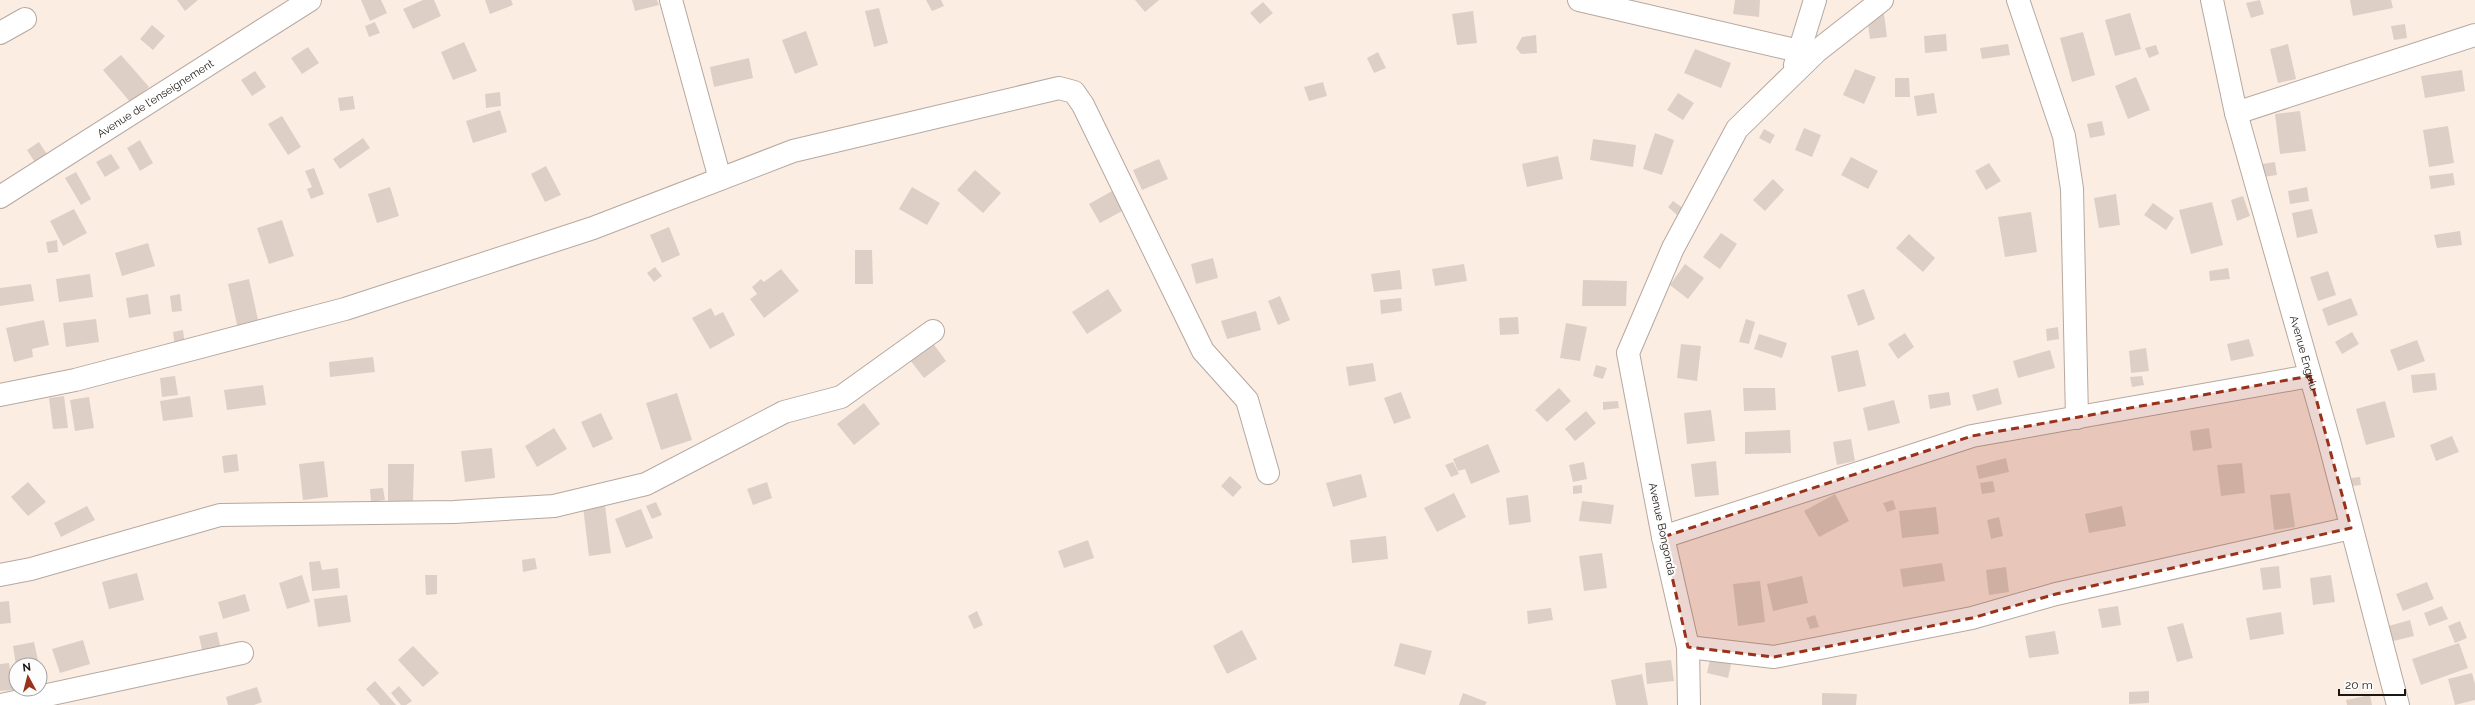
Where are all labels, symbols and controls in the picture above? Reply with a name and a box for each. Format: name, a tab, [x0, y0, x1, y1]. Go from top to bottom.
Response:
street label: Avenue de l'enseignement	[95, 56, 216, 140]
street label: Avenue Engulu	[2287, 314, 2321, 392]
street label: Avenue Bongonda	[1646, 482, 1678, 576]
north arrow	[8, 657, 48, 697]
text: N	[22, 661, 32, 675]
scale bar	[2339, 671, 2405, 697]
text: 20 m	[2345, 678, 2373, 692]

